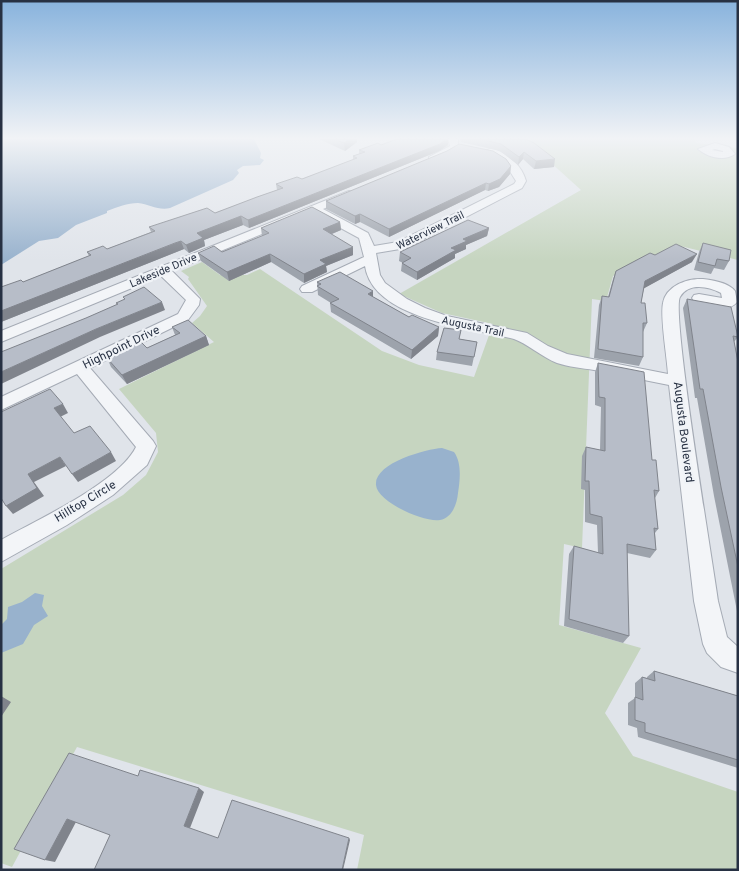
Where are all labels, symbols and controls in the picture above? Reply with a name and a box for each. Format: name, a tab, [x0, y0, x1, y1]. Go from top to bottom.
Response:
street label: Waterview Trail	[394, 208, 467, 253]
street label: Lakeside Drive	[128, 250, 199, 291]
street label: Augusta Trail	[440, 313, 506, 340]
street label: Highpoint Drive	[80, 322, 163, 374]
street label: Augusta Boulevard	[669, 381, 697, 484]
street label: Hilltop Circle	[52, 477, 119, 527]

